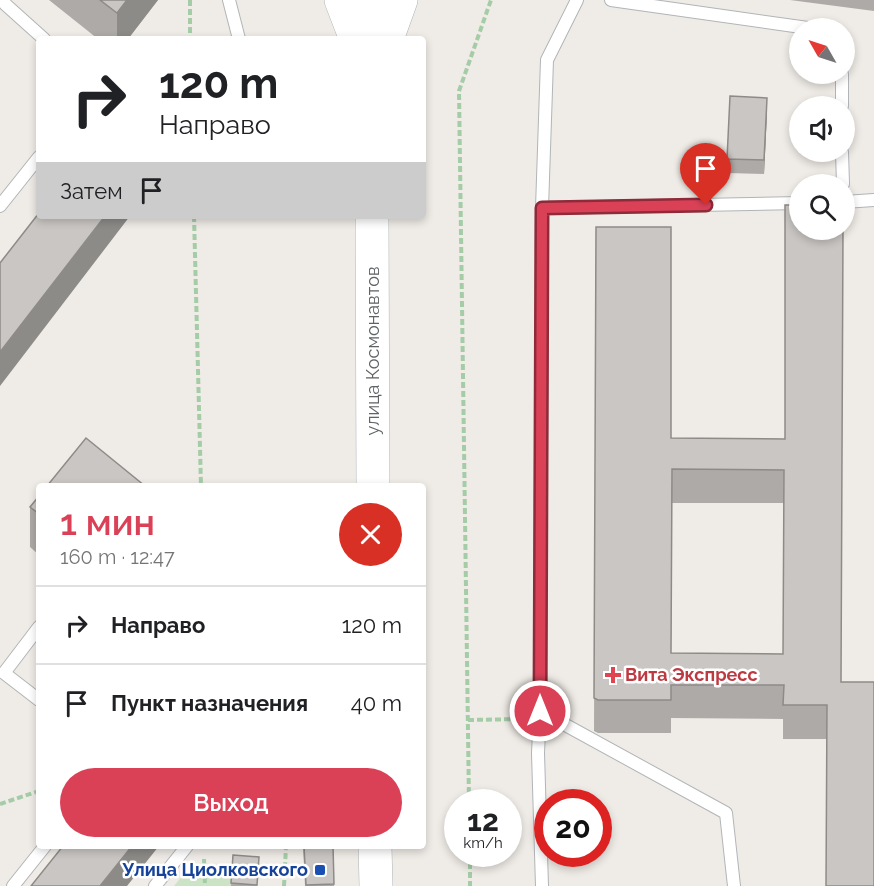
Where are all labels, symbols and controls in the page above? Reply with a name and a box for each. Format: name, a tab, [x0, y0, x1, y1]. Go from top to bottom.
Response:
north arrow	[789, 18, 855, 84]
map controls	[789, 18, 855, 240]
text: 120 m	[159, 59, 278, 108]
icon: right	[60, 60, 138, 138]
button: sound	[789, 96, 855, 162]
text: Направо	[159, 109, 271, 140]
pin	[680, 143, 731, 205]
icon: arrive	[689, 152, 722, 185]
icon: arrive	[135, 174, 168, 207]
button: search	[789, 174, 855, 240]
text: Затем	[60, 178, 123, 204]
street label: улица Космонавтов	[362, 266, 383, 436]
text: 1 мин	[60, 501, 155, 543]
button: close	[339, 503, 402, 566]
text: 160 m · 12:47	[60, 545, 175, 569]
icon: right	[60, 609, 93, 642]
text: Направо	[111, 612, 205, 638]
text: 120 m	[342, 612, 402, 638]
place label: Вита Экспресс	[625, 664, 758, 685]
marker: Вита Экспресс	[606, 668, 620, 682]
position arrow	[508, 679, 572, 743]
icon: arrive	[60, 687, 93, 720]
text: Пункт назначения	[111, 690, 308, 716]
text: 40 m	[351, 690, 402, 716]
button: Выход	[60, 768, 402, 837]
speed limit sign: 20	[534, 789, 612, 867]
text: 12	[467, 803, 499, 838]
text: km/h	[463, 834, 503, 852]
place label: Улица Циолковского	[122, 859, 308, 880]
marker: Улица Циолковского	[313, 863, 327, 877]

